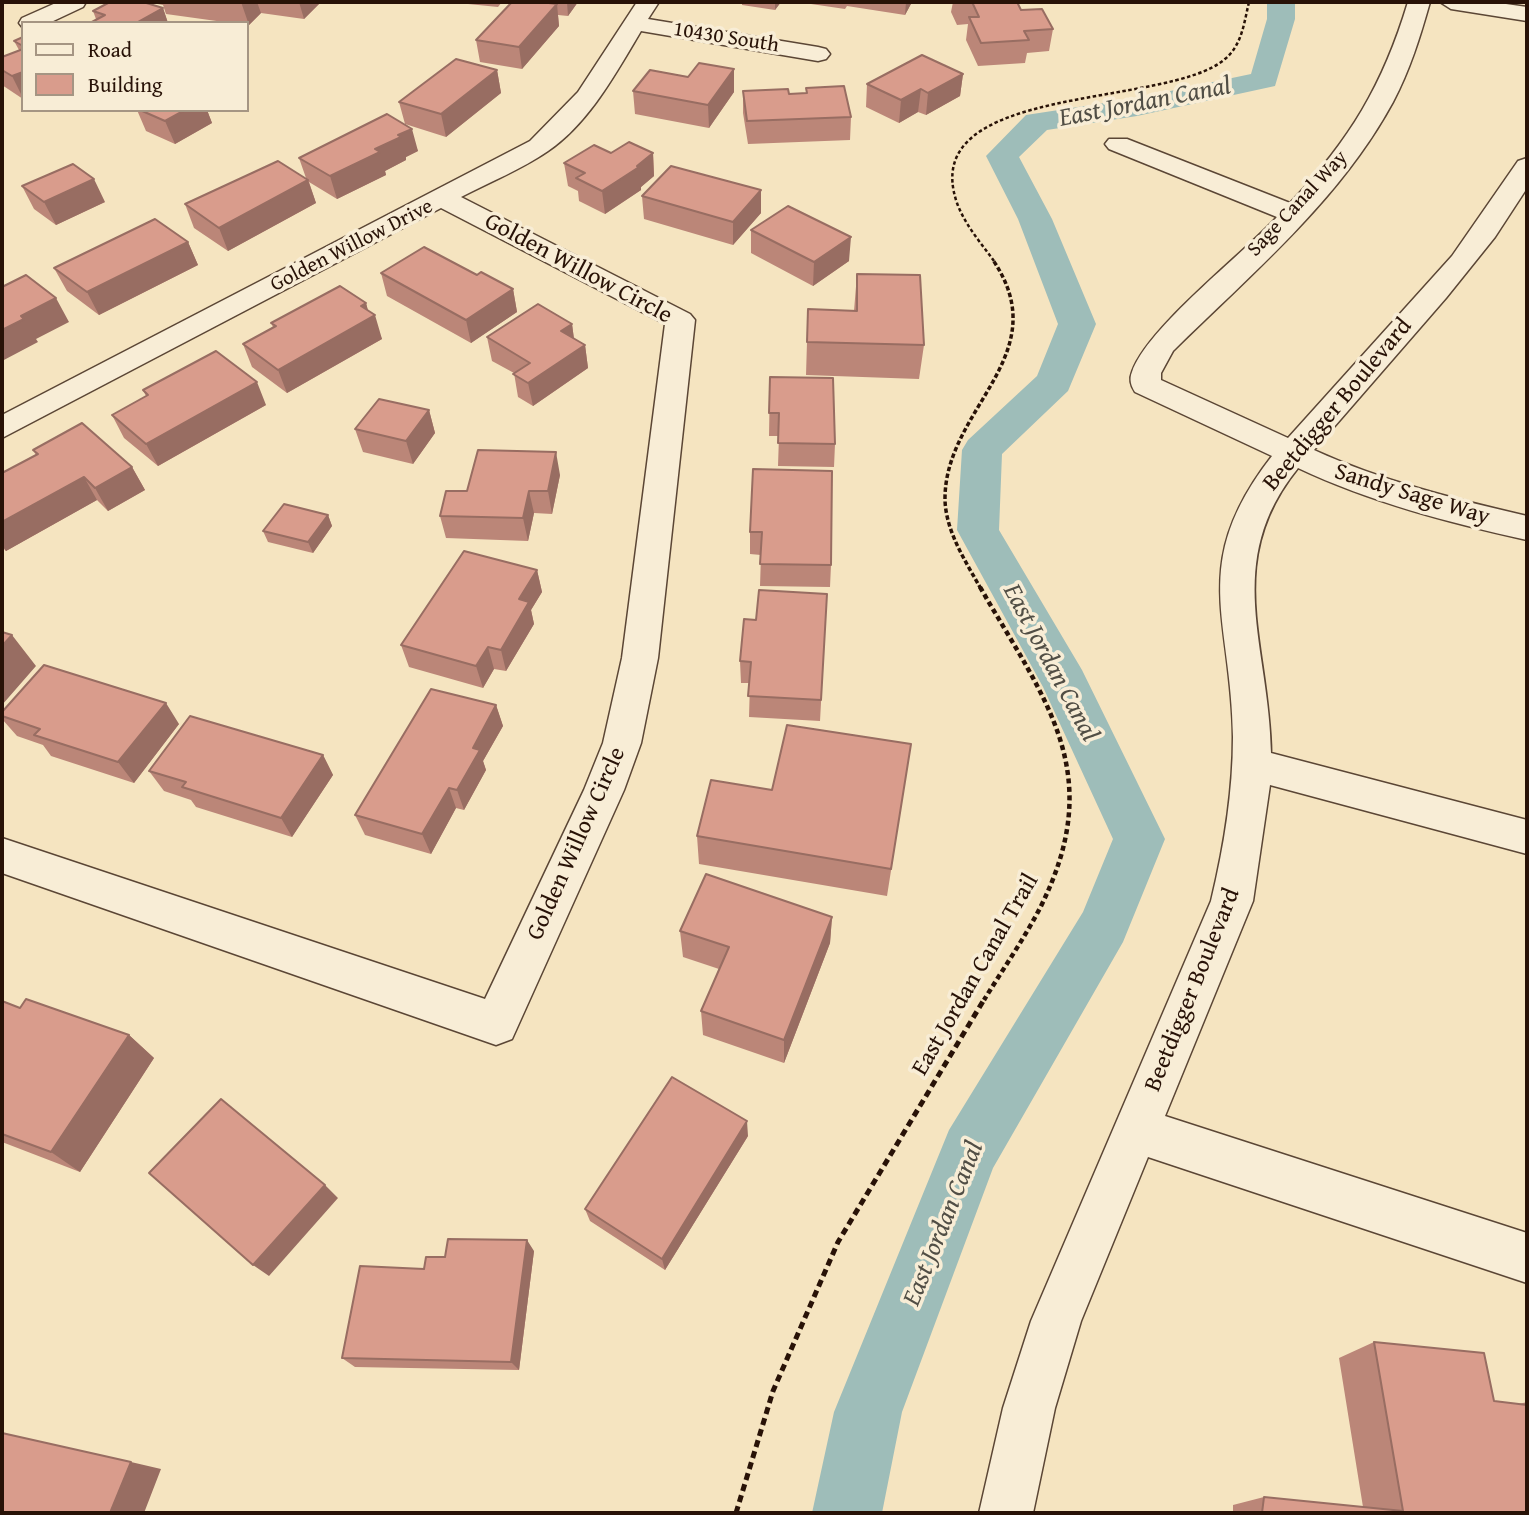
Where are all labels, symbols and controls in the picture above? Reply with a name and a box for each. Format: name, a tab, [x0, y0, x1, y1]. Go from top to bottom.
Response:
street label: 10430 South	[671, 17, 781, 59]
legend	[21, 21, 248, 112]
text: Road	[88, 34, 132, 65]
text: Building	[88, 69, 162, 100]
water label: East Jordan Canal	[1057, 71, 1233, 135]
street label: Sage Canal Way	[1242, 146, 1354, 262]
street label: Golden Willow Drive	[267, 194, 437, 298]
street label: Golden Willow Circle	[479, 207, 677, 331]
street label: Beetdigger Boulevard	[1257, 313, 1419, 497]
street label: Sandy Sage Way	[1331, 458, 1493, 532]
water label: East Jordan Canal	[995, 579, 1105, 747]
street label: Golden Willow Circle	[521, 743, 633, 945]
street label: East Jordan Canal Trail	[906, 869, 1046, 1081]
street label: Beetdigger Boulevard	[1139, 884, 1247, 1096]
water label: East Jordan Canal	[897, 1137, 991, 1311]

